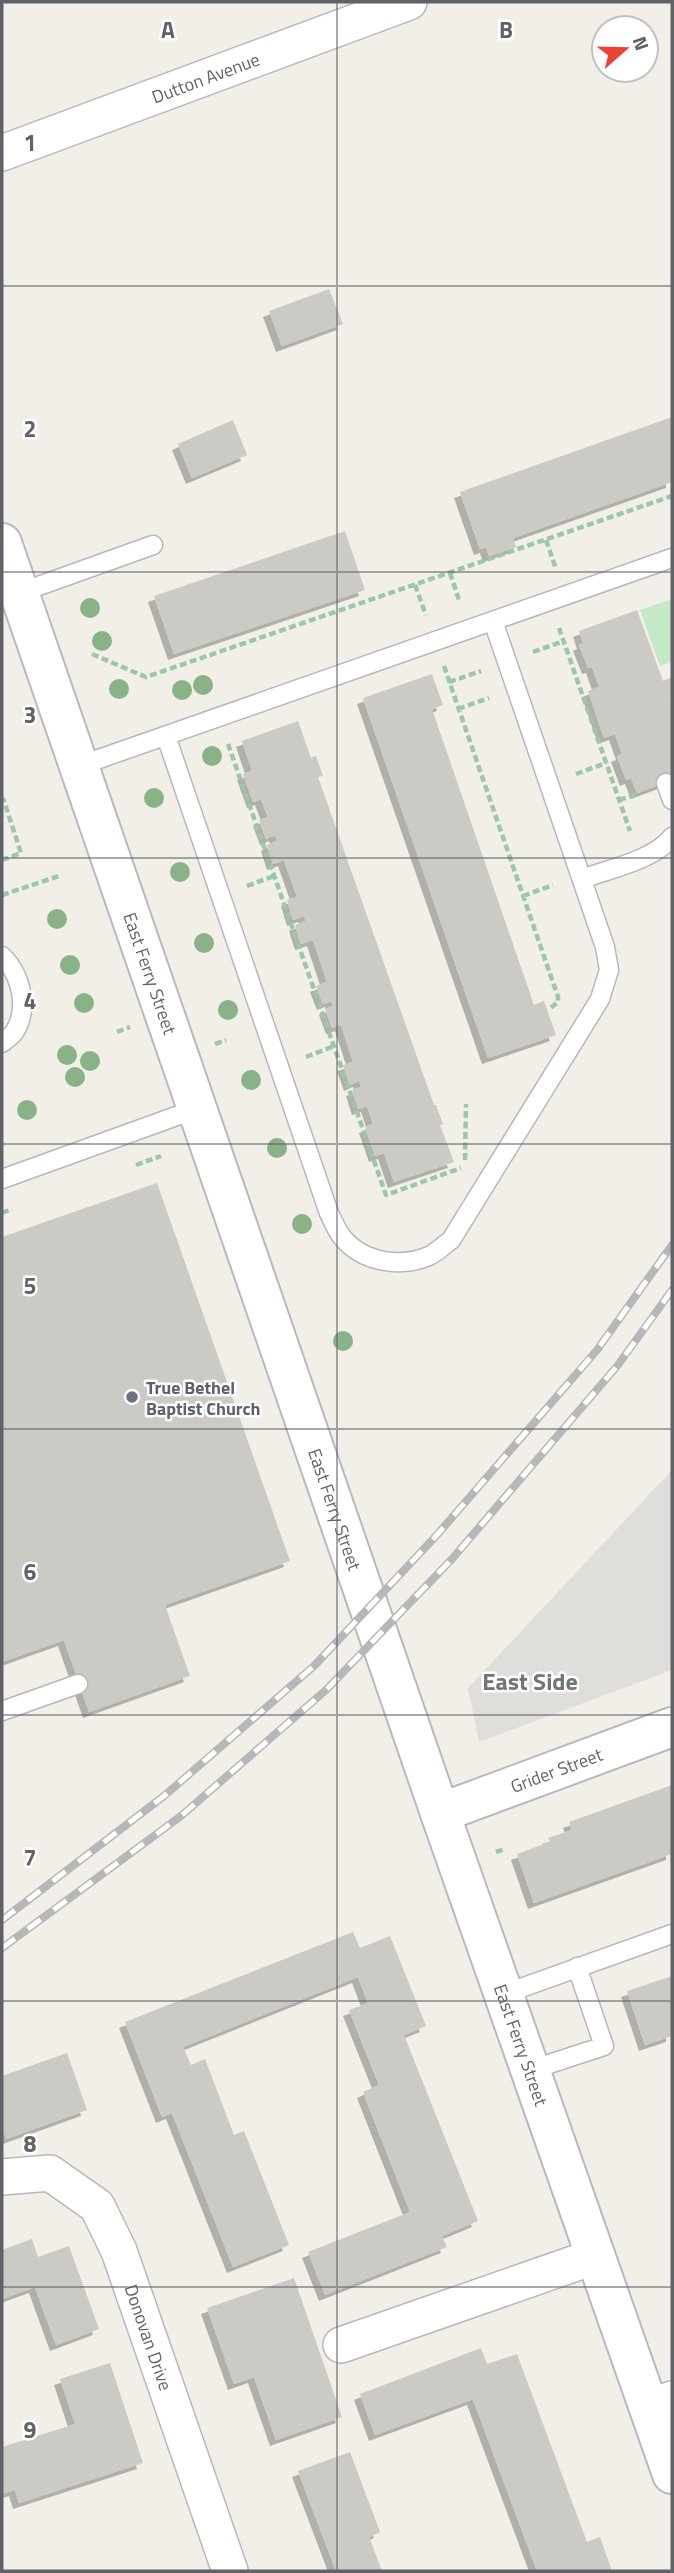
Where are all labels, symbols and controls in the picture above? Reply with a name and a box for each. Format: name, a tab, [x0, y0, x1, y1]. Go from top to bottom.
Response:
text: A	[161, 12, 175, 47]
text: B	[499, 12, 513, 47]
north arrow	[590, 14, 660, 84]
text: N	[626, 32, 657, 54]
street label: Dutton Avenue	[148, 45, 263, 110]
text: 1	[24, 125, 36, 160]
text: 2	[24, 411, 36, 446]
text: 3	[24, 697, 36, 732]
street label: East Ferry Street	[117, 908, 184, 1038]
text: 4	[24, 983, 36, 1018]
text: 5	[24, 1268, 36, 1303]
place label: True Bethel Baptist Church	[146, 1374, 261, 1422]
marker: True Bethel Baptist Church	[124, 1389, 140, 1405]
street label: East Ferry Street	[302, 1444, 369, 1574]
text: 6	[24, 1554, 37, 1589]
district label: East Side	[482, 1663, 578, 1699]
street label: Grider Street	[506, 1740, 607, 1799]
text: 7	[24, 1840, 36, 1875]
street label: East Ferry Street	[487, 1980, 555, 2110]
text: 8	[24, 2126, 37, 2161]
street label: Donovan Drive	[118, 2281, 180, 2394]
text: 9	[24, 2412, 37, 2447]

